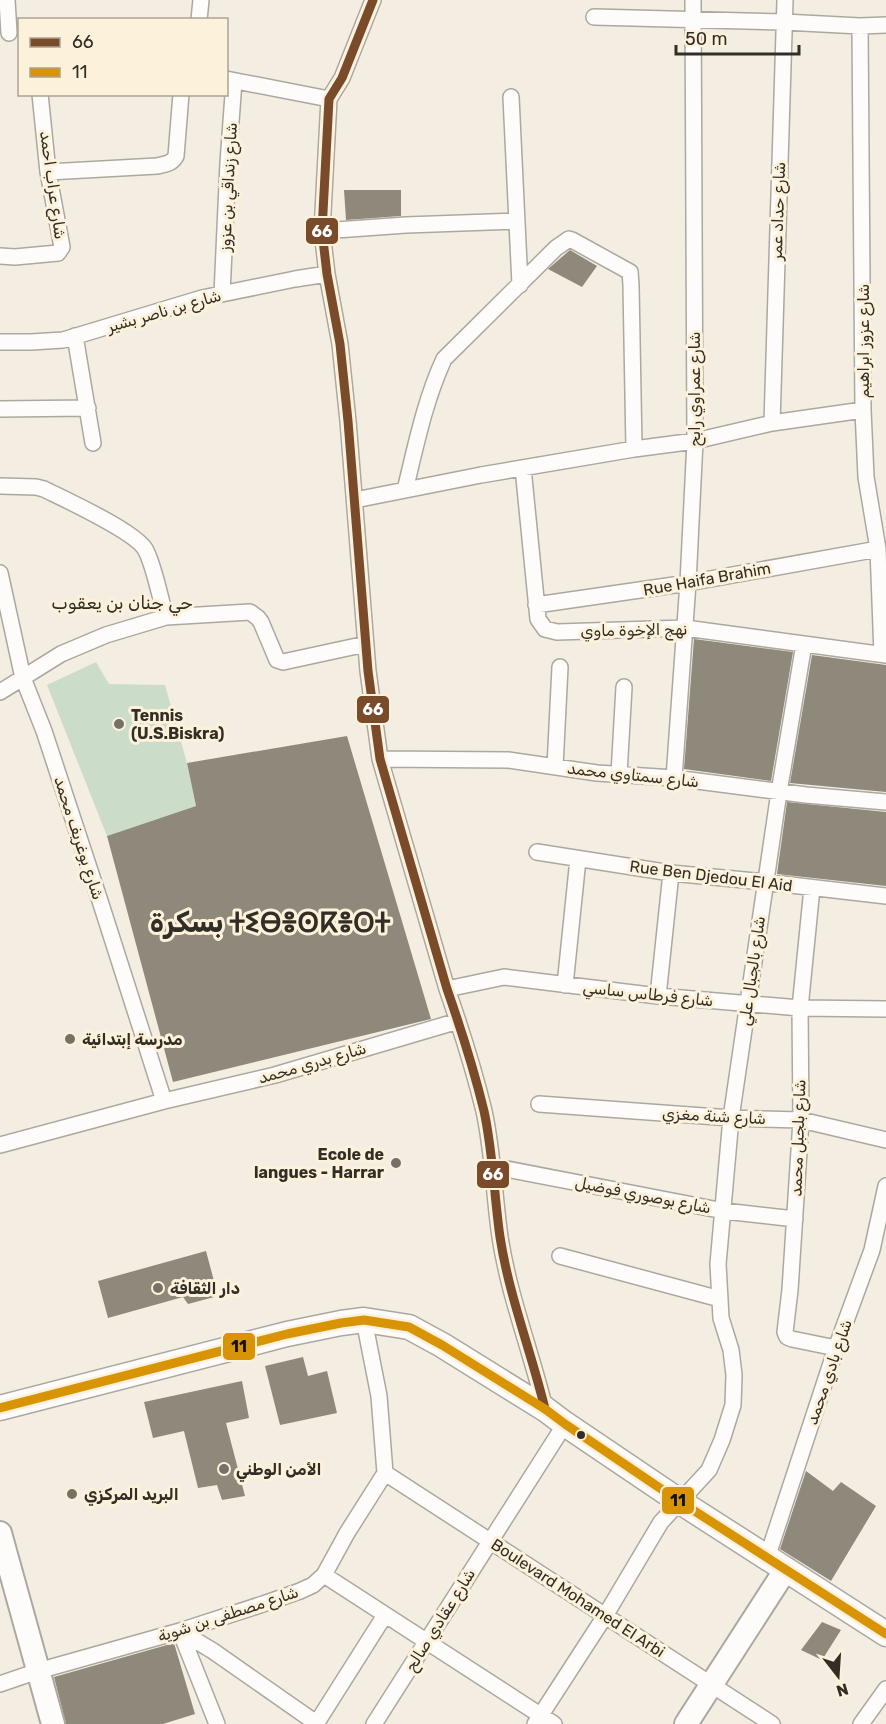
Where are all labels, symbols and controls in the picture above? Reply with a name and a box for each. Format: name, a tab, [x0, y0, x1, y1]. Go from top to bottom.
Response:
legend	[18, 18, 228, 96]
scale bar	[676, 18, 799, 56]
text: 50 m	[685, 28, 728, 50]
text: 66	[72, 31, 94, 53]
text: 11	[72, 61, 87, 83]
street label: شارع زنداقي بن عزوز	[215, 122, 244, 253]
street label: شارع عراب احمد	[34, 130, 70, 241]
street label: شارع حداد عمر	[767, 161, 791, 262]
line badge: 66	[305, 217, 339, 245]
text: 66	[312, 222, 332, 241]
street label: شارع عزوز ابراهيم	[854, 284, 875, 398]
street label: شارع بن ناصر بشير	[104, 286, 224, 339]
street label: شارع عمراوي رابح	[685, 332, 706, 446]
street label: Rue Haifa Brahim	[642, 558, 772, 600]
district label: حي جنان بن يعقوب	[51, 592, 193, 616]
street label: نهج الإخوة ماوي	[580, 620, 688, 642]
line badge: 66	[356, 695, 390, 724]
text: 66	[363, 700, 383, 719]
place label: Tennis (U.S.Biskra)	[131, 706, 224, 743]
marker: Tennis (U.S.Biskra)	[112, 717, 126, 731]
street label: شارع سمتاوي محمد	[566, 759, 700, 793]
street label: شارع بوغريف محمد	[48, 774, 108, 903]
street label: Rue Ben Djedou El Aid	[629, 857, 793, 895]
district label: بسكرة ⵜⵉⴱⴻⵙⴽⴻⵔⵜ	[150, 906, 391, 939]
street label: شارع بالجبال علي	[735, 915, 772, 1028]
street label: شارع فرطاس ساسي	[582, 978, 714, 1013]
place label: مدرسة إبتدائية	[82, 1030, 183, 1050]
marker: مدرسة إبتدائية	[63, 1032, 77, 1046]
street label: شارع بدري محمد	[256, 1038, 369, 1089]
street label: شارع بلجبل محمد	[786, 1079, 812, 1197]
street label: شارع شنة مغزي	[661, 1104, 767, 1130]
place label: Ecole de langues - Harrar	[254, 1145, 385, 1182]
marker: Ecole de langues - Harrar	[389, 1156, 403, 1170]
line badge: 66	[476, 1160, 510, 1189]
text: 66	[483, 1165, 503, 1184]
street label: شارع بوصوري فوضيل	[573, 1173, 713, 1219]
place label: دار الثقافة	[170, 1279, 240, 1298]
marker: دار الثقافة	[151, 1281, 165, 1295]
street label: شارع بادي محمد	[802, 1317, 858, 1428]
line badge: 11	[222, 1332, 256, 1361]
text: 11	[231, 1337, 247, 1356]
unlabelled marker	[575, 1429, 587, 1441]
place label: الأمن الوطني	[236, 1460, 322, 1482]
marker: الأمن الوطني	[217, 1462, 231, 1476]
place label: البريد المركزي	[84, 1485, 179, 1506]
line badge: 11	[661, 1486, 695, 1515]
marker: البريد المركزي	[65, 1487, 79, 1501]
text: 11	[670, 1491, 686, 1510]
street label: Boulevard Mohamed El Arbi	[488, 1535, 668, 1661]
street label: شارع عقادي صالح	[401, 1565, 481, 1676]
street label: شارع مصطفى بن شوية	[155, 1582, 302, 1648]
north arrow	[808, 1646, 868, 1706]
text: N	[834, 1679, 851, 1701]

